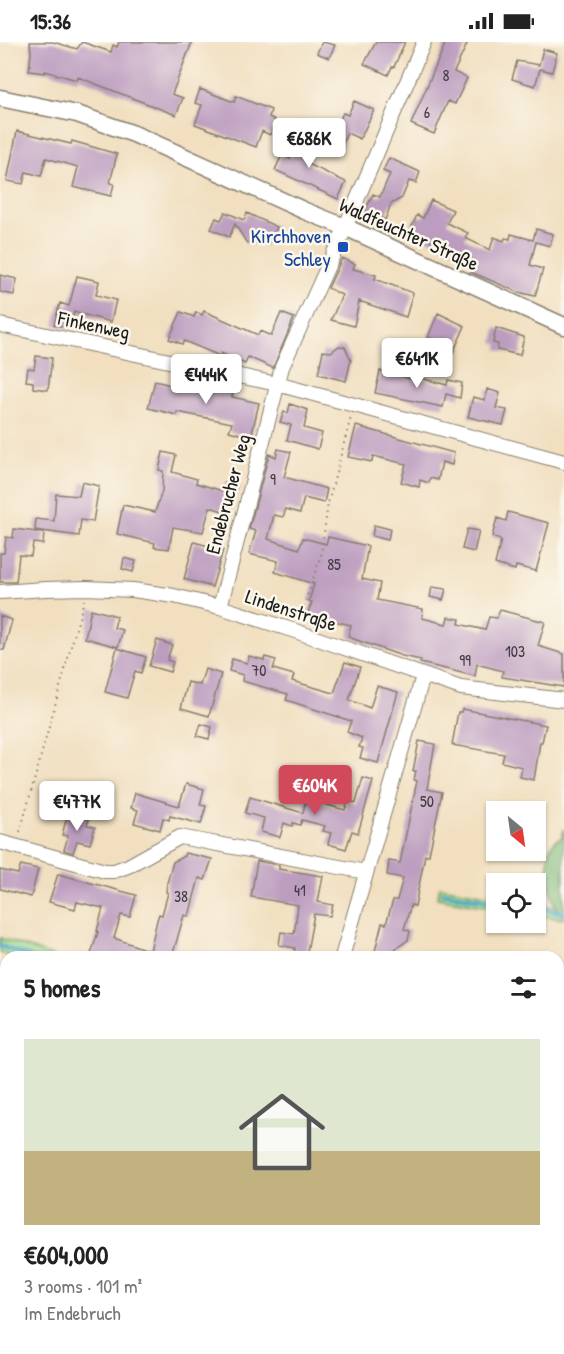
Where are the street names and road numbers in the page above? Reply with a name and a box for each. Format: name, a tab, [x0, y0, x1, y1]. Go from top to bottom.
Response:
street label: Waldfeuchter Straße	[335, 191, 483, 276]
street label: Finkenweg	[55, 304, 132, 345]
street label: Endebrucher Weg	[199, 431, 257, 557]
street label: Lindenstraße	[242, 582, 340, 637]

